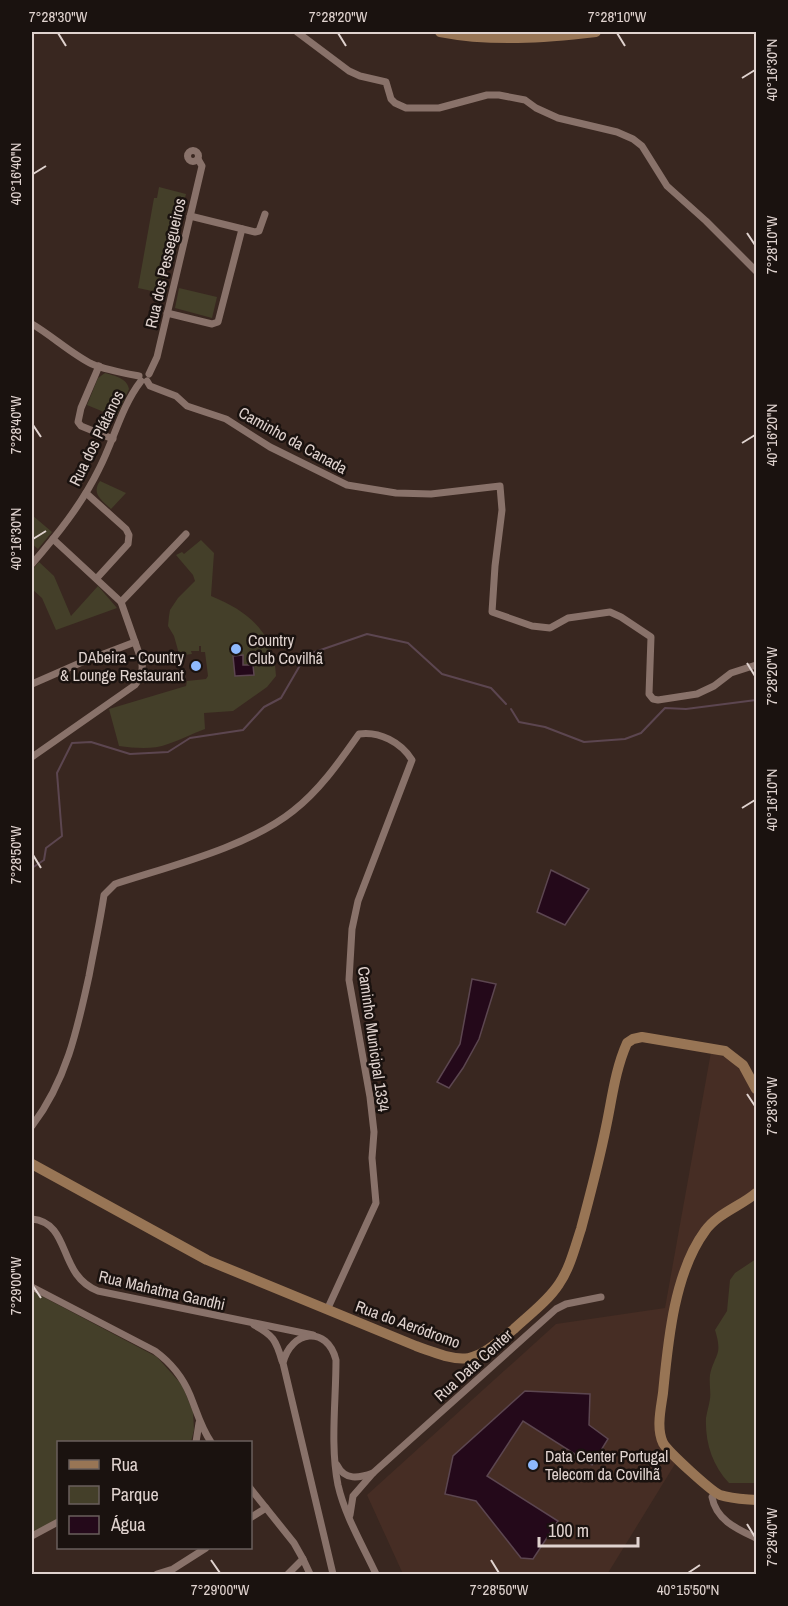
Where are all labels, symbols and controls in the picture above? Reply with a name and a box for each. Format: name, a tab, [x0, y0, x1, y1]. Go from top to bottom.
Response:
text: 7°28'30"W	[29, 6, 88, 27]
text: 7°28'20"W	[309, 6, 368, 27]
text: 7°28'10"W	[588, 6, 647, 27]
text: 40°16'30"N	[761, 39, 782, 101]
text: 40°16'40"N	[5, 143, 26, 205]
street label: Rua dos Pessegueiros	[139, 196, 191, 330]
text: 7°28'10"W	[761, 215, 782, 274]
street label: Rua dos Plátanos	[63, 387, 129, 489]
text: 7°28'40"W	[5, 395, 26, 454]
street label: Caminho da Canada	[235, 401, 352, 479]
text: 40°16'20"N	[761, 404, 782, 466]
text: 40°16'30"N	[5, 508, 26, 570]
place label: Country Club Covilhã	[248, 629, 324, 669]
marker: Country Club Covilhã	[229, 642, 243, 656]
place label: DAbeira - Country & Lounge Restaurant	[60, 646, 184, 686]
text: 7°28'20"W	[761, 646, 782, 705]
marker: DAbeira - Country & Lounge Restaurant	[189, 659, 203, 673]
text: 40°16'10"N	[761, 769, 782, 831]
text: 7°28'50"W	[5, 825, 26, 884]
street label: Caminho Municipal 1334	[353, 965, 395, 1113]
text: 7°28'30"W	[761, 1076, 782, 1135]
text: 7°29'00"W	[5, 1256, 26, 1315]
street label: Rua Mahatma Gandhi	[97, 1265, 227, 1315]
street label: Rua do Aeródromo	[352, 1295, 464, 1353]
street label: Rua Data Center	[429, 1323, 517, 1406]
legend	[57, 1441, 252, 1549]
place label: Data Center Portugal Telecom da Covilhã	[545, 1445, 668, 1485]
text: Rua	[111, 1452, 138, 1477]
marker: Data Center Portugal Telecom da Covilhã	[526, 1458, 540, 1472]
text: Parque	[111, 1482, 159, 1507]
text: 7°28'40"W	[761, 1507, 782, 1566]
scale bar	[539, 1510, 638, 1548]
text: Água	[110, 1512, 145, 1537]
text: 100 m	[548, 1518, 589, 1543]
text: 7°29'00"W	[191, 1579, 250, 1600]
text: 7°28'50"W	[470, 1579, 529, 1600]
text: 40°15'50"N	[657, 1579, 719, 1600]

